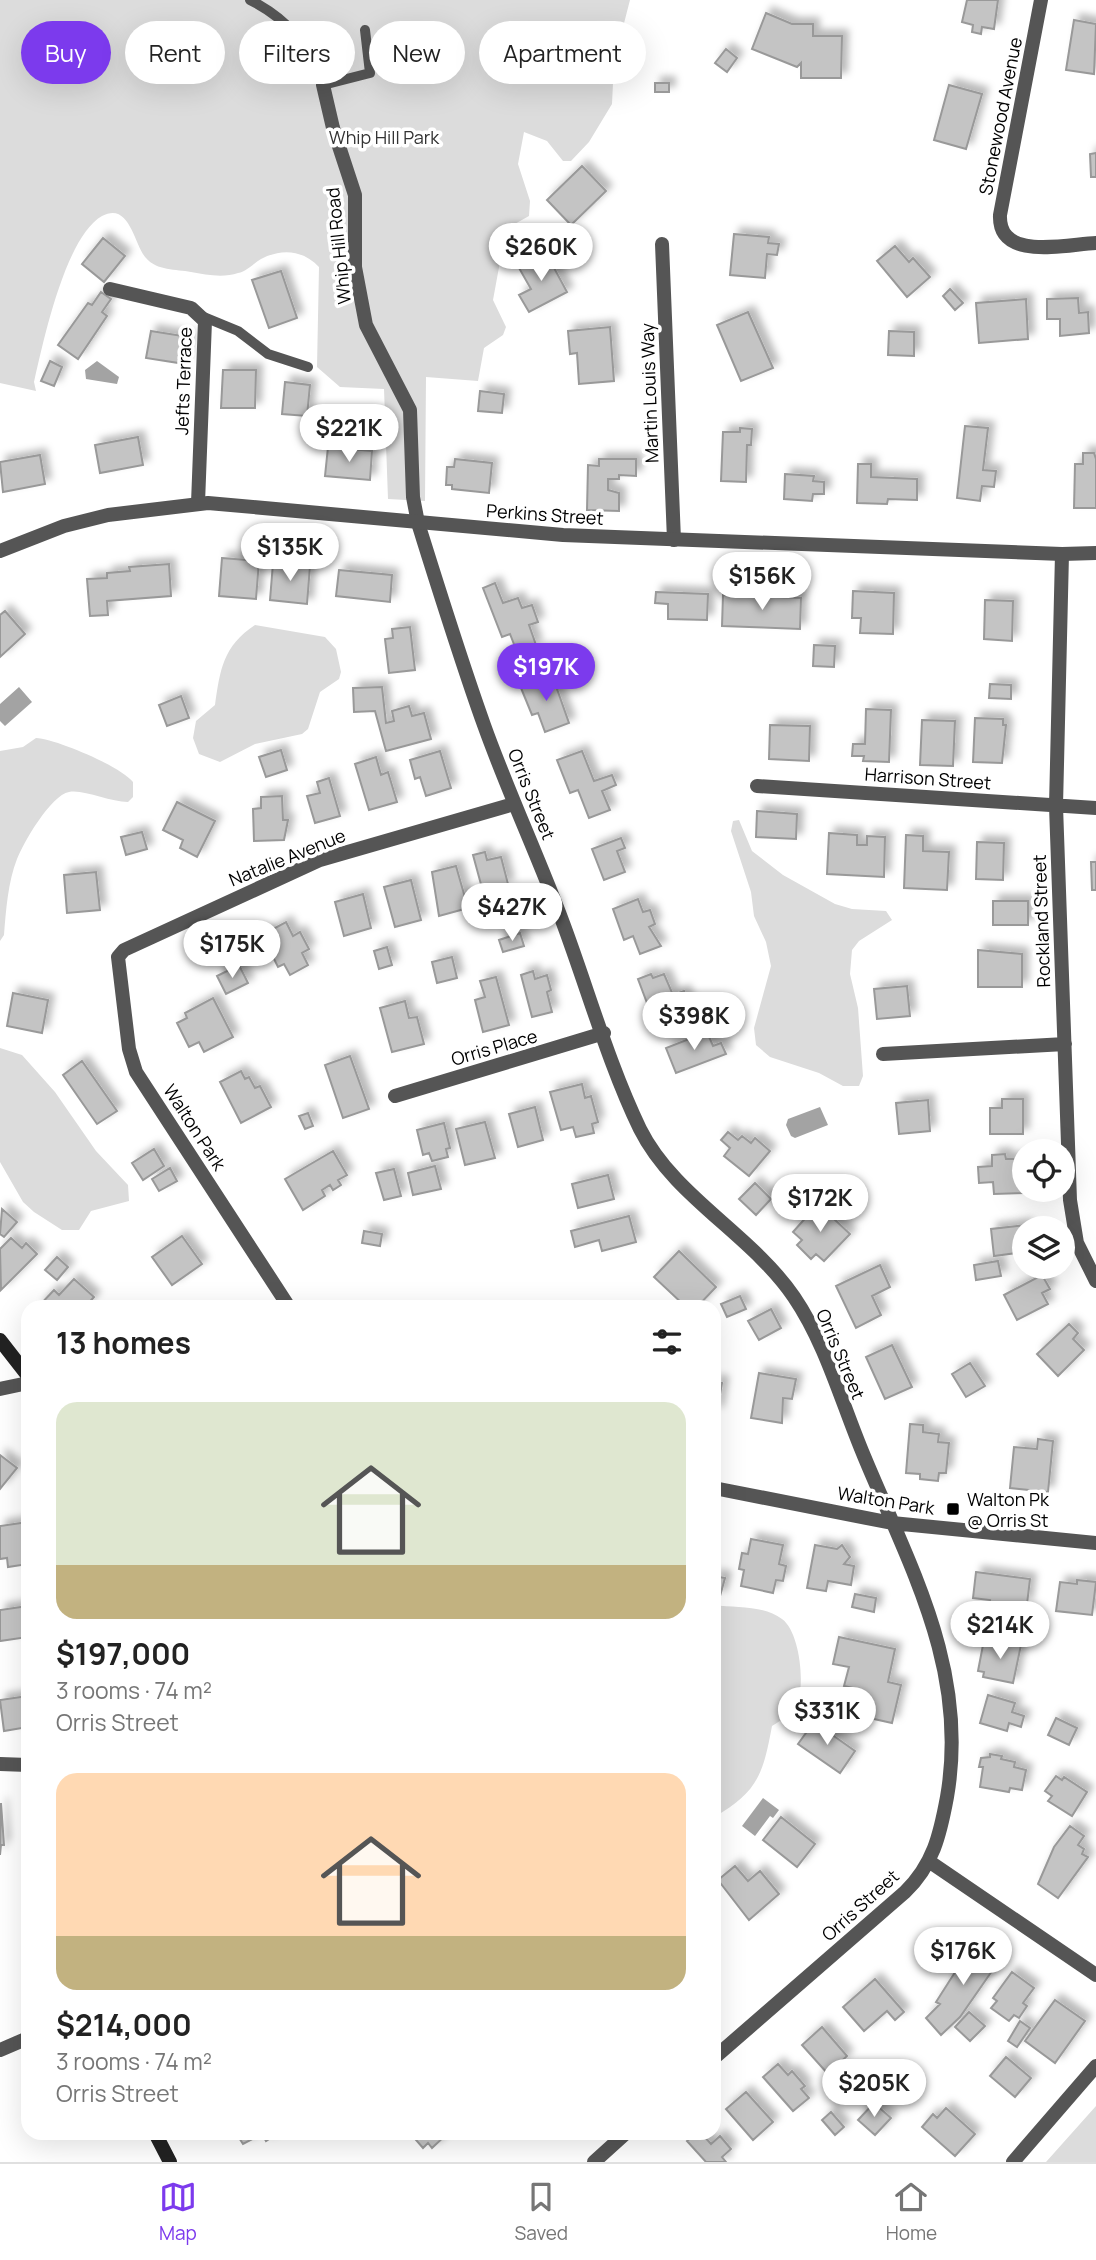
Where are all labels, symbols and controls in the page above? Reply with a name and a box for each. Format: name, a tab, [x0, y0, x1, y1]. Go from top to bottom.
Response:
chip: Buy	[21, 21, 111, 84]
chip: Rent	[125, 21, 225, 84]
chip: Filters	[239, 21, 355, 84]
chip: New	[369, 21, 465, 84]
chip: Apartment	[479, 21, 646, 84]
street label: Stonewood Avenue	[973, 35, 1027, 197]
park label: Whip Hill Park	[329, 125, 440, 149]
street label: Whip Hill Road	[320, 186, 356, 306]
pin: $260K	[492, 224, 590, 283]
text: $260K	[505, 230, 577, 262]
street label: Martin Louis Way	[635, 322, 663, 463]
street label: Jefts Terrace	[169, 327, 197, 435]
pin: $221K	[300, 405, 398, 464]
text: $221K	[316, 411, 382, 443]
street label: Perkins Street	[486, 498, 604, 530]
pin: $135K	[241, 524, 339, 583]
text: $135K	[257, 530, 323, 562]
pin: $156K	[713, 552, 811, 612]
text: $156K	[728, 559, 796, 591]
pin: $197K	[497, 644, 595, 703]
text: $197K	[513, 650, 579, 682]
street label: Orris Street	[503, 745, 561, 843]
street label: Harrison Street	[864, 762, 992, 794]
street label: Natalie Avenue	[225, 823, 349, 891]
street label: Rockland Street	[1027, 854, 1055, 988]
pin: $427K	[463, 884, 561, 943]
text: $427K	[477, 890, 547, 922]
pin: $175K	[183, 920, 281, 980]
text: $175K	[199, 927, 265, 959]
pin: $398K	[645, 992, 743, 1052]
text: $398K	[658, 999, 730, 1031]
street label: Orris Place	[448, 1023, 540, 1071]
street label: Walton Park	[158, 1079, 232, 1175]
map controls	[1012, 1139, 1075, 1279]
button: locate	[1012, 1139, 1075, 1202]
pin: $172K	[771, 1174, 869, 1234]
text: $172K	[787, 1181, 853, 1213]
button: layers	[1012, 1216, 1075, 1279]
street label: Orris Street	[811, 1305, 871, 1403]
text: 13 homes	[56, 1322, 191, 1363]
icon: filters	[648, 1323, 686, 1361]
icon: home	[308, 1447, 434, 1573]
street label: Walton Park	[836, 1480, 937, 1520]
place label: Walton Pk @ Orris St	[967, 1487, 1050, 1532]
marker: Walton Pk @ Orris St	[945, 1501, 961, 1517]
pin: $214K	[951, 1602, 1049, 1661]
text: $214K	[966, 1608, 1034, 1640]
text: $197,000	[56, 1633, 190, 1674]
text: 3 rooms · 74 m²	[56, 1674, 212, 1706]
pin: $331K	[778, 1688, 876, 1747]
text: $331K	[794, 1694, 860, 1726]
text: Orris Street	[56, 1706, 179, 1738]
icon: home	[308, 1818, 434, 1944]
street label: Orris Street	[816, 1864, 904, 1946]
pin: $176K	[914, 1927, 1012, 1987]
text: $176K	[930, 1934, 996, 1966]
text: $214,000	[56, 2004, 192, 2045]
text: 3 rooms · 74 m²	[56, 2045, 212, 2077]
pin: $205K	[825, 2060, 923, 2119]
text: $205K	[838, 2066, 910, 2098]
text: Orris Street	[56, 2077, 179, 2109]
tab: Map	[159, 2178, 197, 2246]
tab: Saved	[515, 2178, 568, 2246]
tab: Home	[886, 2178, 937, 2246]

